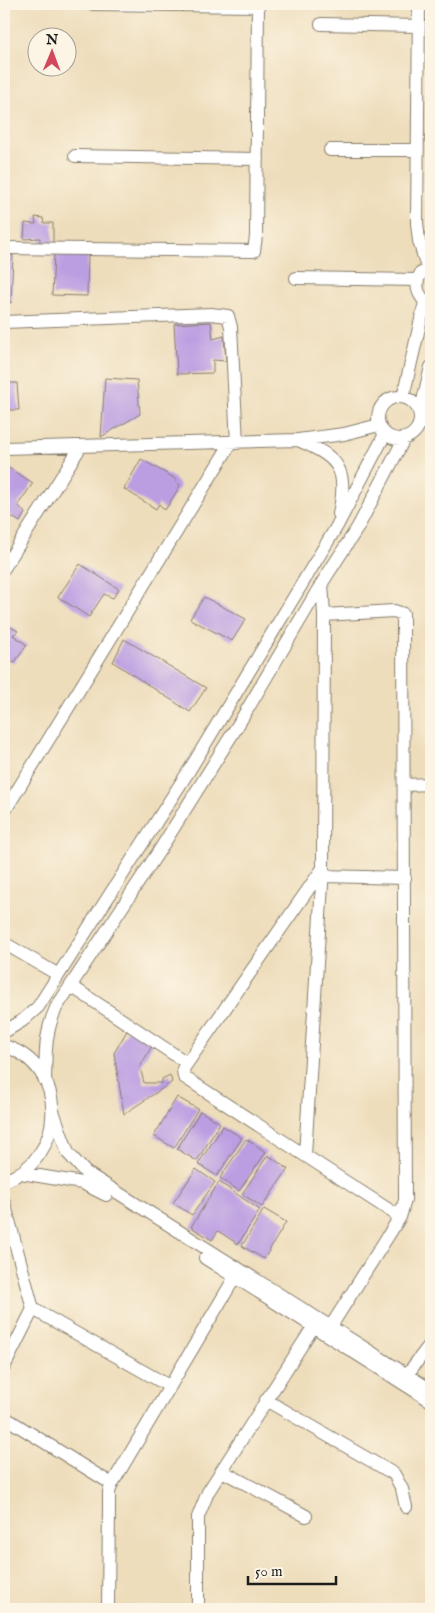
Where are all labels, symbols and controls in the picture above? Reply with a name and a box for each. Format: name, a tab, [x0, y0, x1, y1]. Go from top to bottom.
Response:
north arrow	[28, 28, 78, 78]
text: N	[45, 31, 58, 49]
scale bar	[248, 1553, 335, 1585]
text: 50 m	[255, 1562, 283, 1581]

